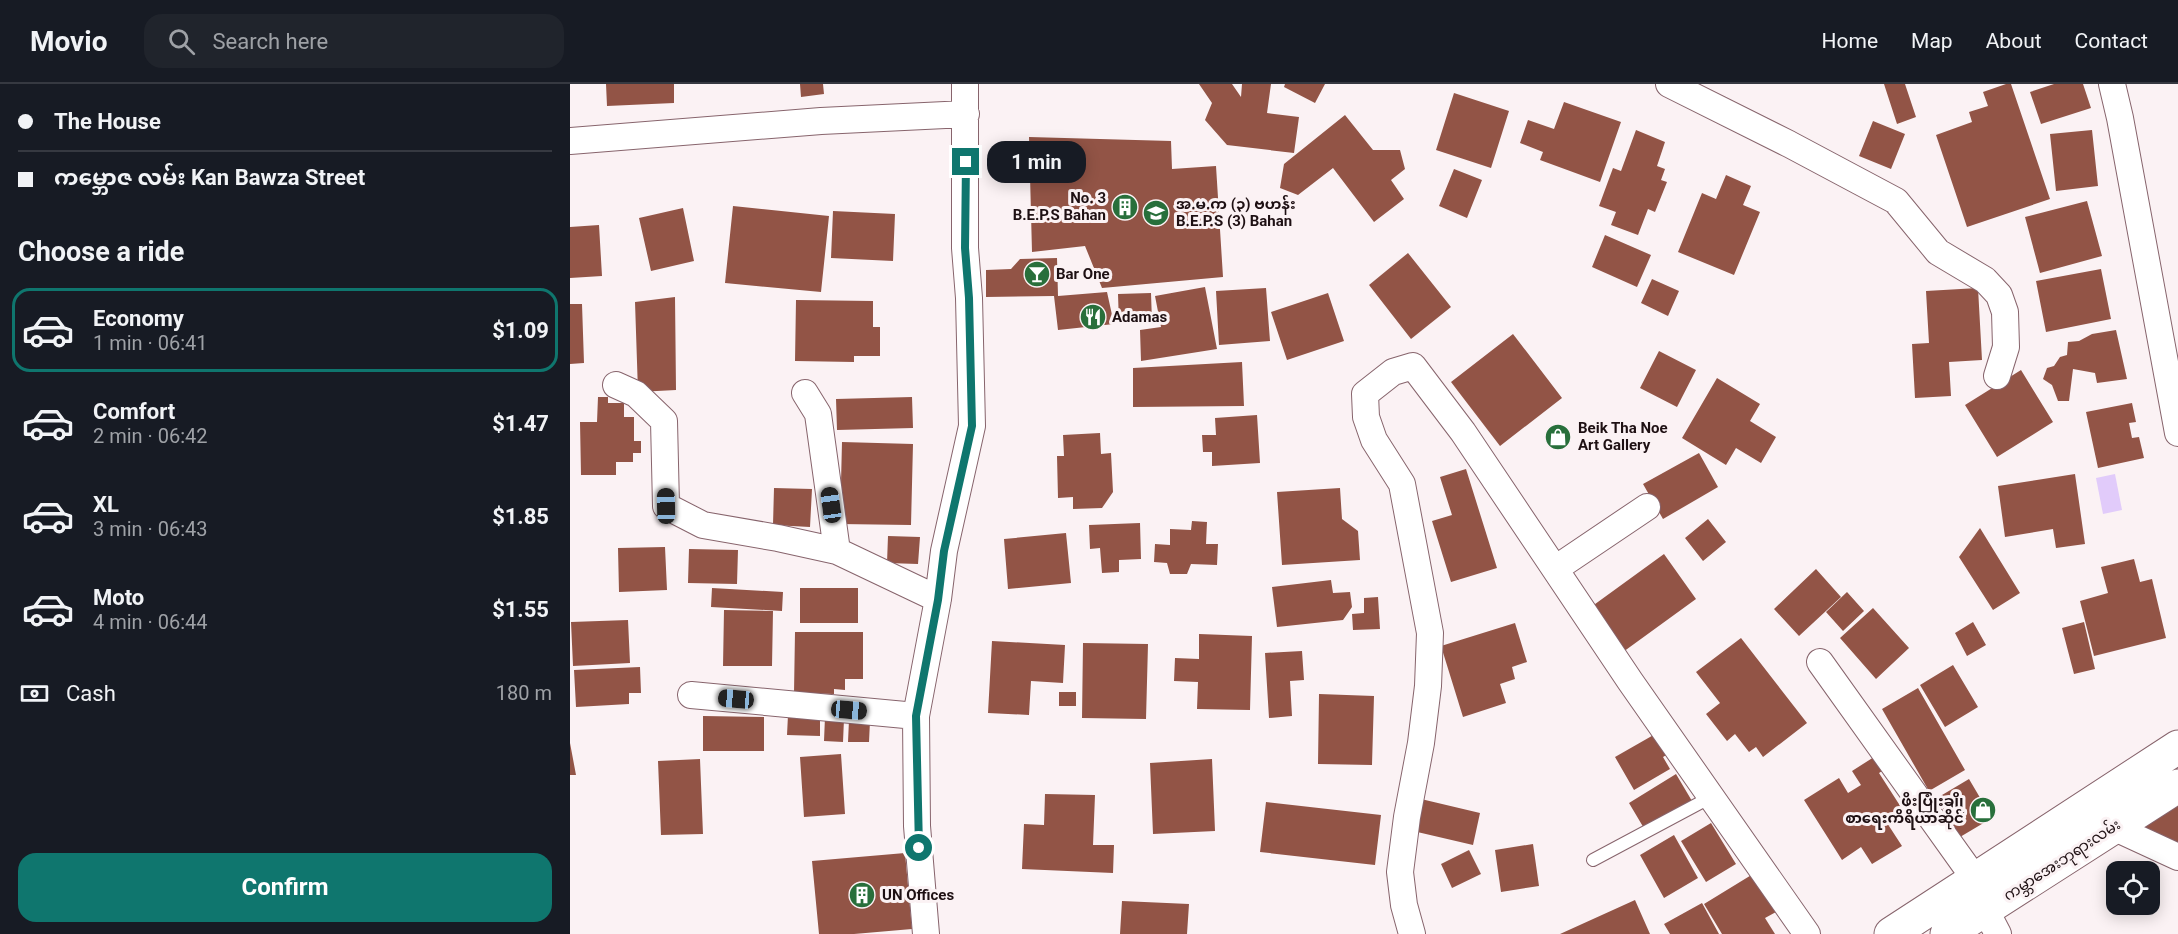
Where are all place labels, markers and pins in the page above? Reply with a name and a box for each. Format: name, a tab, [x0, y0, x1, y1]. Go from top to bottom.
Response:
place label: No. 3 B.E.P.S Bahan	[1013, 189, 1106, 224]
building icon: No. 3 B.E.P.S Bahan	[1110, 192, 1140, 222]
place label: အ.မ.က (၃) ဗဟန်း B.E.P.S (3) Bahan	[1176, 194, 1296, 230]
school or university icon: အ.မ.က (၃) ဗဟန်း B.E.P.S (3) Bahan	[1141, 198, 1171, 228]
bar icon: Bar One	[1022, 259, 1052, 289]
place label: Bar One	[1056, 265, 1110, 283]
restaurant icon: Adamas	[1078, 302, 1108, 332]
place label: Adamas	[1112, 308, 1168, 326]
place label: Beik Tha Noe Art Gallery	[1578, 419, 1668, 454]
shop icon: Beik Tha Noe Art Gallery	[1543, 422, 1573, 452]
place label: ဖိုးပြုံးချို စာရေးကိရိယာဆိုင်	[1845, 791, 1965, 830]
shop icon: ဖိုးပြုံးချို စာရေးကိရိယာဆိုင်	[1968, 795, 1998, 825]
building icon: UN Offices	[847, 880, 877, 910]
place label: UN Offices	[882, 886, 954, 904]

